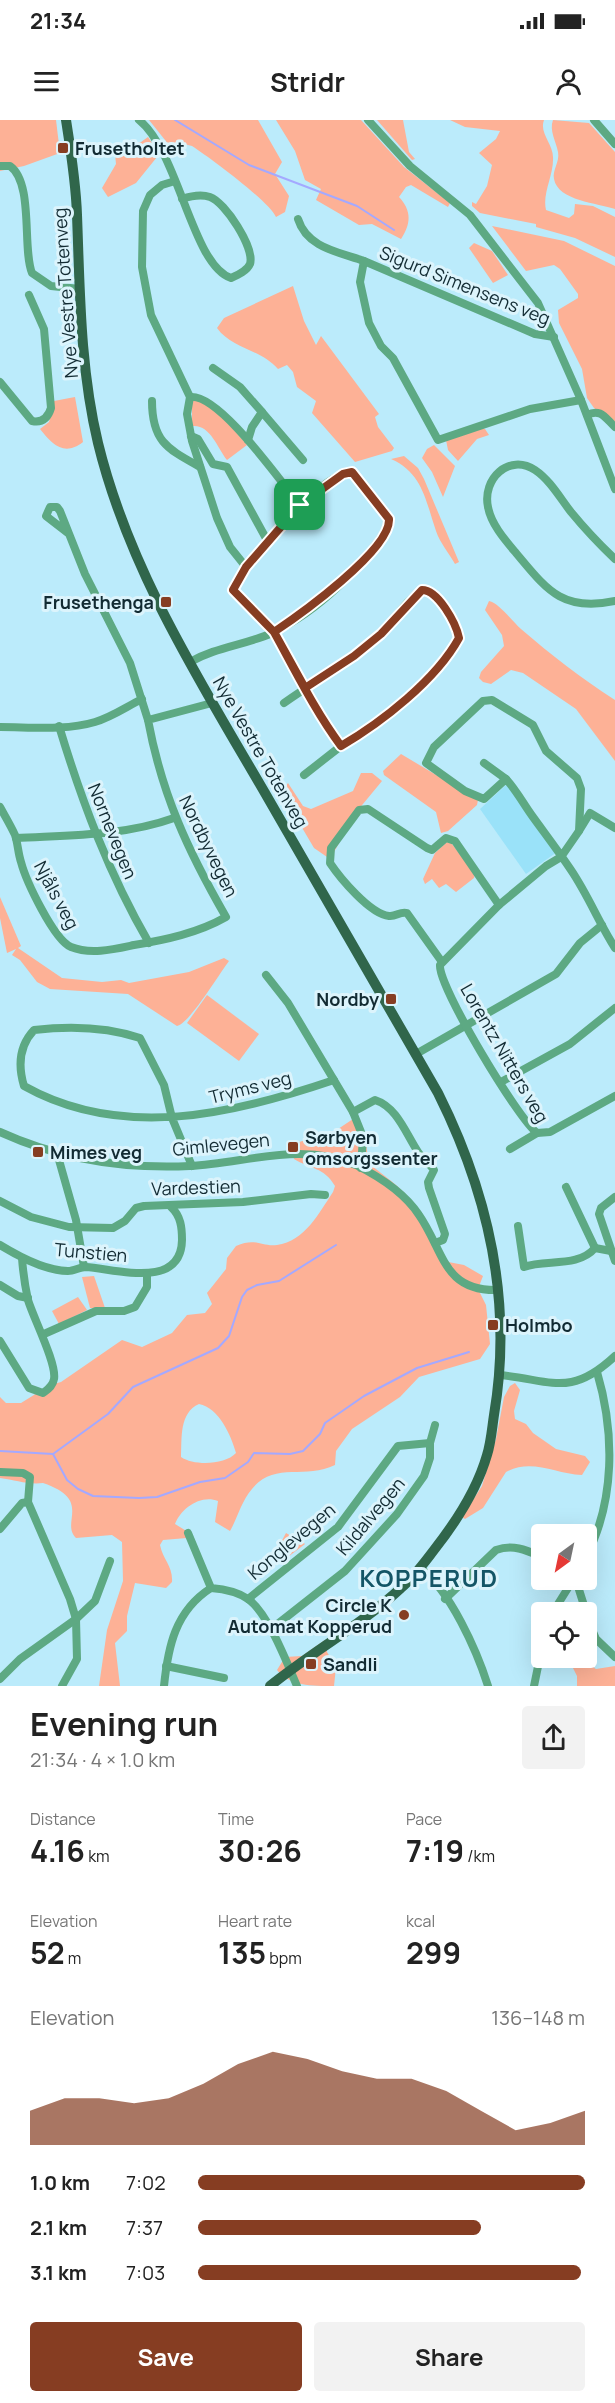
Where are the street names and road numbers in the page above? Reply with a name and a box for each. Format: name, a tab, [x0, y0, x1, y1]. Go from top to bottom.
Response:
street label: Nye Vestre Totenveg	[47, 207, 83, 379]
street label: Sigurd Simensens veg	[376, 240, 554, 330]
street label: Nye Vestre Totenveg	[208, 672, 314, 832]
street label: Nornevegen	[83, 780, 143, 882]
street label: Nordbyvegen	[174, 791, 244, 901]
street label: Njåls veg	[29, 857, 85, 933]
street label: Lorentz Nitters veg	[455, 979, 555, 1127]
street label: Tryms veg	[206, 1065, 294, 1109]
street label: Gimlevegen	[171, 1127, 271, 1161]
street label: Vardestien	[151, 1173, 241, 1201]
street label: Tunstien	[54, 1237, 128, 1267]
street label: Kildalvegen	[330, 1472, 410, 1560]
street label: Konglevegen	[242, 1497, 340, 1585]

